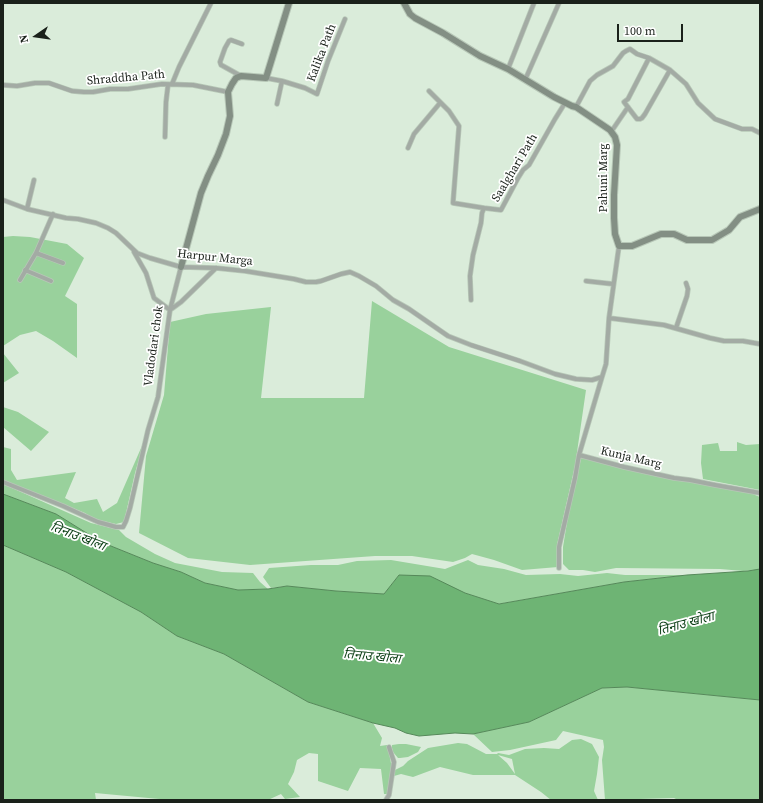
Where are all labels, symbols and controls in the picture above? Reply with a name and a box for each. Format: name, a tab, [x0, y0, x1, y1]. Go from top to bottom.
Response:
north arrow	[16, 16, 56, 56]
scale bar	[619, 16, 685, 42]
street label: Kalika Path	[304, 22, 340, 84]
text: 100 m	[624, 23, 656, 39]
text: N	[16, 33, 32, 44]
street label: Shraddha Path	[86, 67, 166, 89]
street label: Saalghari Path	[489, 131, 541, 205]
street label: Pahuni Marg	[597, 144, 611, 212]
street label: Harpur Marga	[177, 247, 253, 269]
street label: Vladodari chok	[141, 305, 167, 387]
street label: Kunja Marg	[599, 444, 663, 472]
water label: तिनाउ खोला	[48, 519, 108, 555]
water label: तिनाउ खोला	[656, 609, 716, 639]
water label: तिनाउ खोला	[343, 647, 401, 667]

